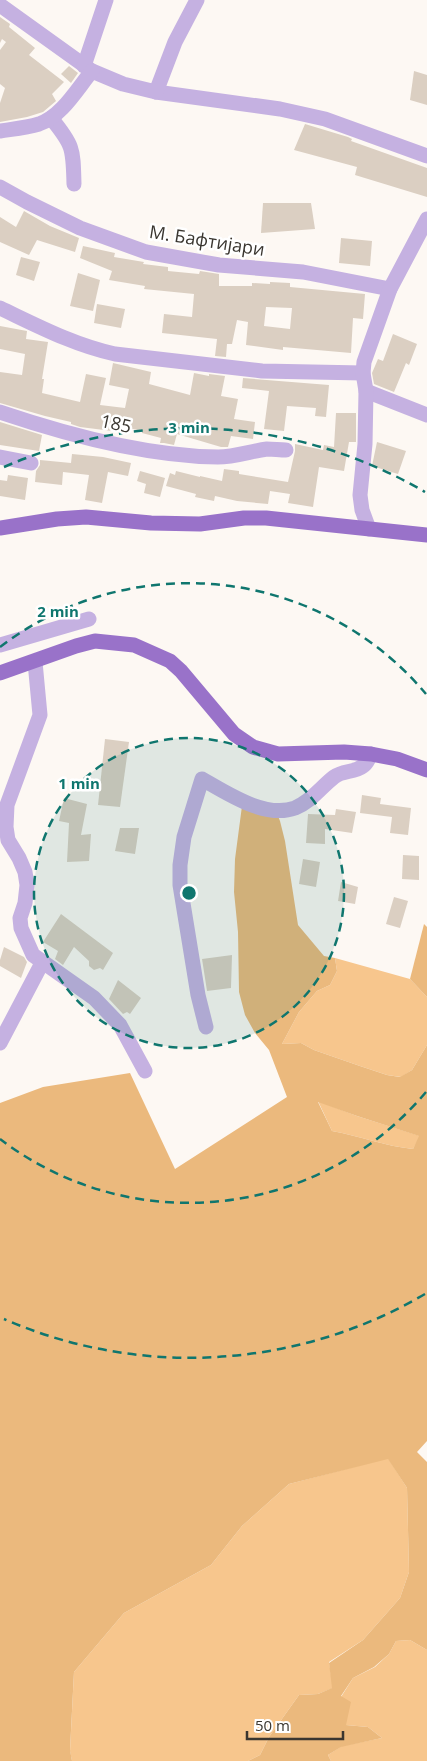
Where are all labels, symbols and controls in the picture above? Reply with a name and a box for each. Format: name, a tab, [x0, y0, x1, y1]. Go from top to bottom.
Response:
street label: М. Бафтијари	[148, 219, 267, 261]
street label: 185	[99, 408, 134, 438]
text: 3 min	[168, 417, 210, 437]
text: 2 min	[37, 601, 79, 621]
text: 1 min	[58, 773, 100, 793]
centre of rings	[180, 884, 198, 902]
scale bar	[247, 1708, 343, 1740]
text: 50 m	[255, 1715, 290, 1735]

